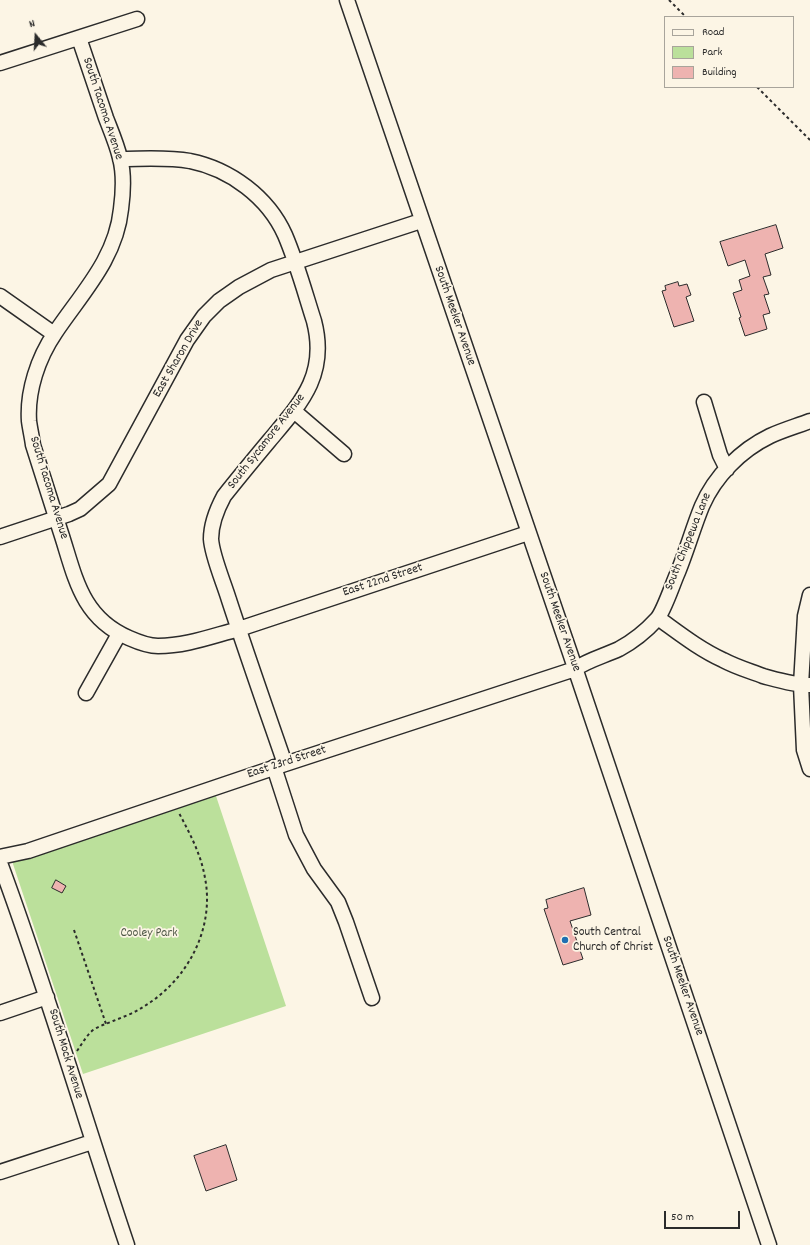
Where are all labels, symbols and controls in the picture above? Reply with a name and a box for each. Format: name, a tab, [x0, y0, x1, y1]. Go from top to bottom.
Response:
north arrow	[16, 16, 56, 56]
text: N	[27, 16, 37, 33]
legend	[664, 16, 794, 88]
text: Road	[702, 24, 724, 41]
text: Park	[702, 44, 722, 61]
street label: South Tacoma Avenue	[78, 56, 126, 162]
text: Building	[702, 64, 737, 81]
street label: South Meeker Avenue	[430, 264, 478, 368]
street label: East Sharon Drive	[150, 317, 208, 401]
street label: South Sycamore Avenue	[225, 391, 309, 493]
street label: South Tacoma Avenue	[25, 435, 71, 541]
street label: South Chippewa Lane	[662, 491, 716, 593]
street label: East 22nd Street	[341, 561, 425, 601]
street label: South Meeker Avenue	[535, 570, 583, 674]
street label: East 23rd Street	[246, 743, 328, 783]
place label: South Central Church of Christ	[573, 925, 653, 956]
park label: Cooley Park	[120, 926, 178, 942]
street label: South Meeker Avenue	[658, 934, 706, 1038]
marker: South Central Church of Christ	[560, 935, 570, 945]
street label: South Mock Avenue	[44, 1007, 86, 1101]
scale bar	[666, 1203, 742, 1229]
text: 50 m	[671, 1209, 694, 1226]

